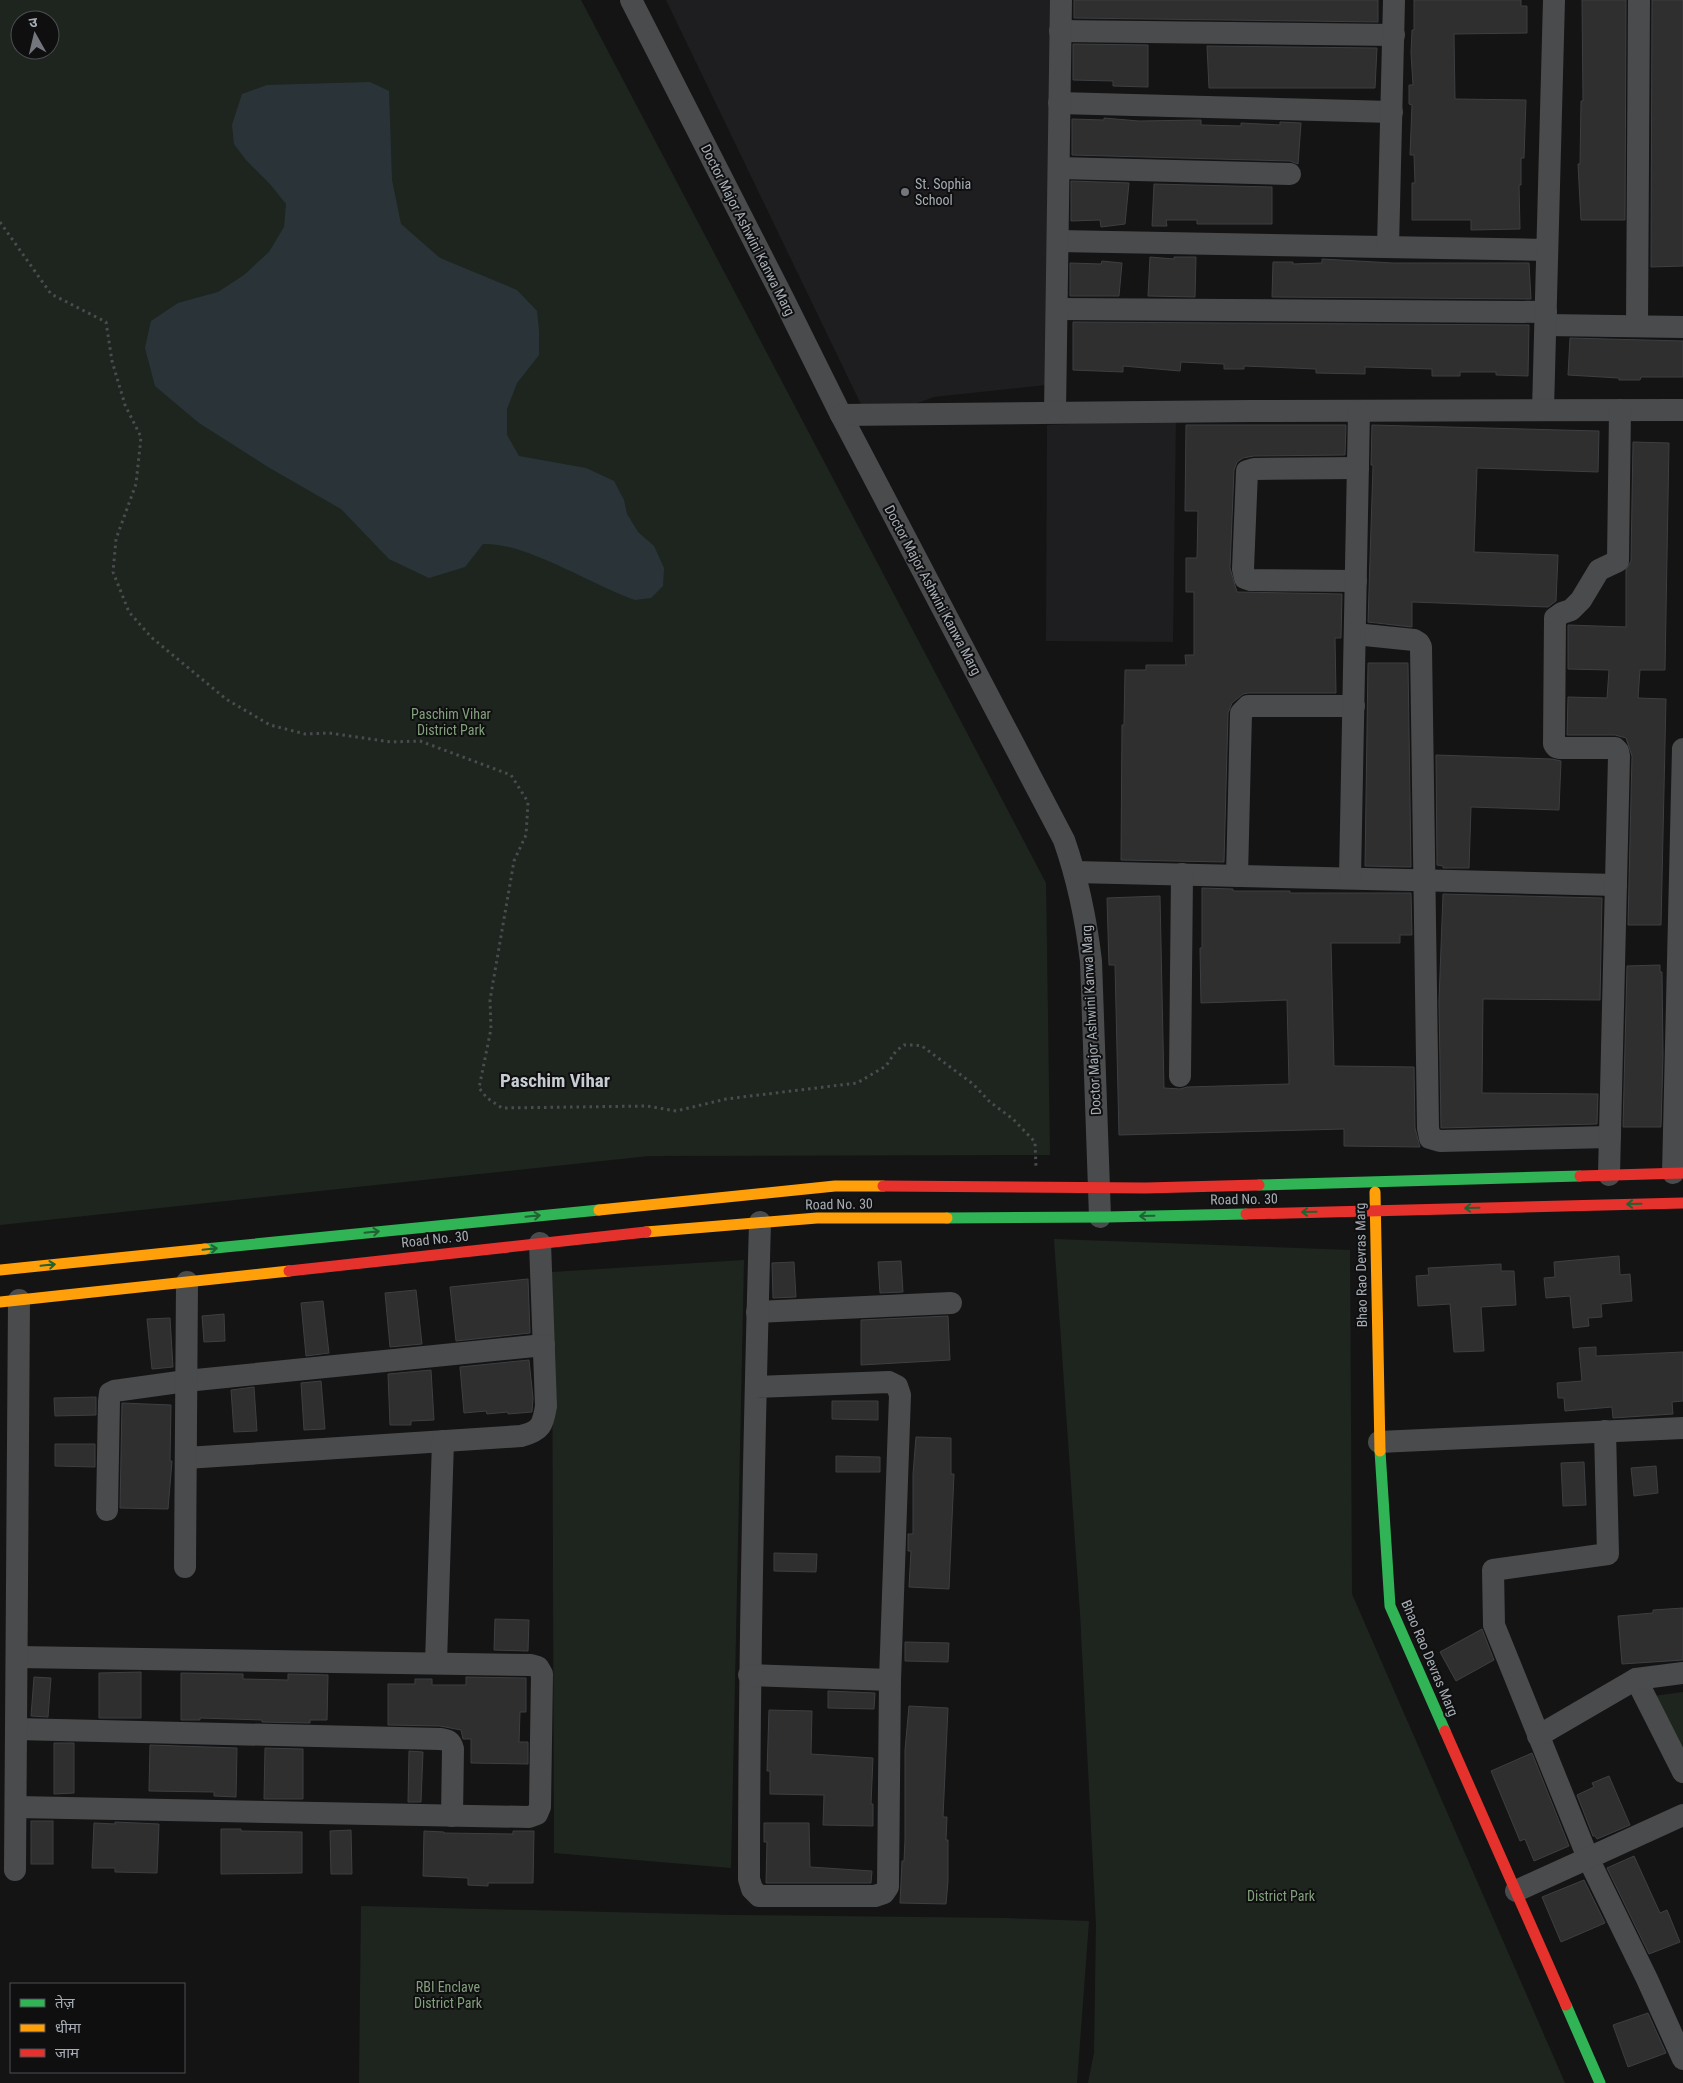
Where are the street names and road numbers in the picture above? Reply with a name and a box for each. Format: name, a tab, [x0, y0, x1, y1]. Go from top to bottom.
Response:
street label: Doctor Major Ashwini Kanwa Marg	[698, 142, 798, 318]
street label: Doctor Major Ashwini Kanwa Marg	[881, 502, 985, 678]
street label: Doctor Major Ashwini Kanwa Marg	[1078, 925, 1104, 1115]
street label: Road No. 30	[1210, 1190, 1278, 1208]
street label: Road No. 30	[805, 1195, 873, 1213]
street label: Bhao Rao Devras Marg	[1352, 1202, 1370, 1328]
street label: Road No. 30	[400, 1227, 470, 1250]
street label: Bhao Rao Devras Marg	[1398, 1597, 1462, 1719]

